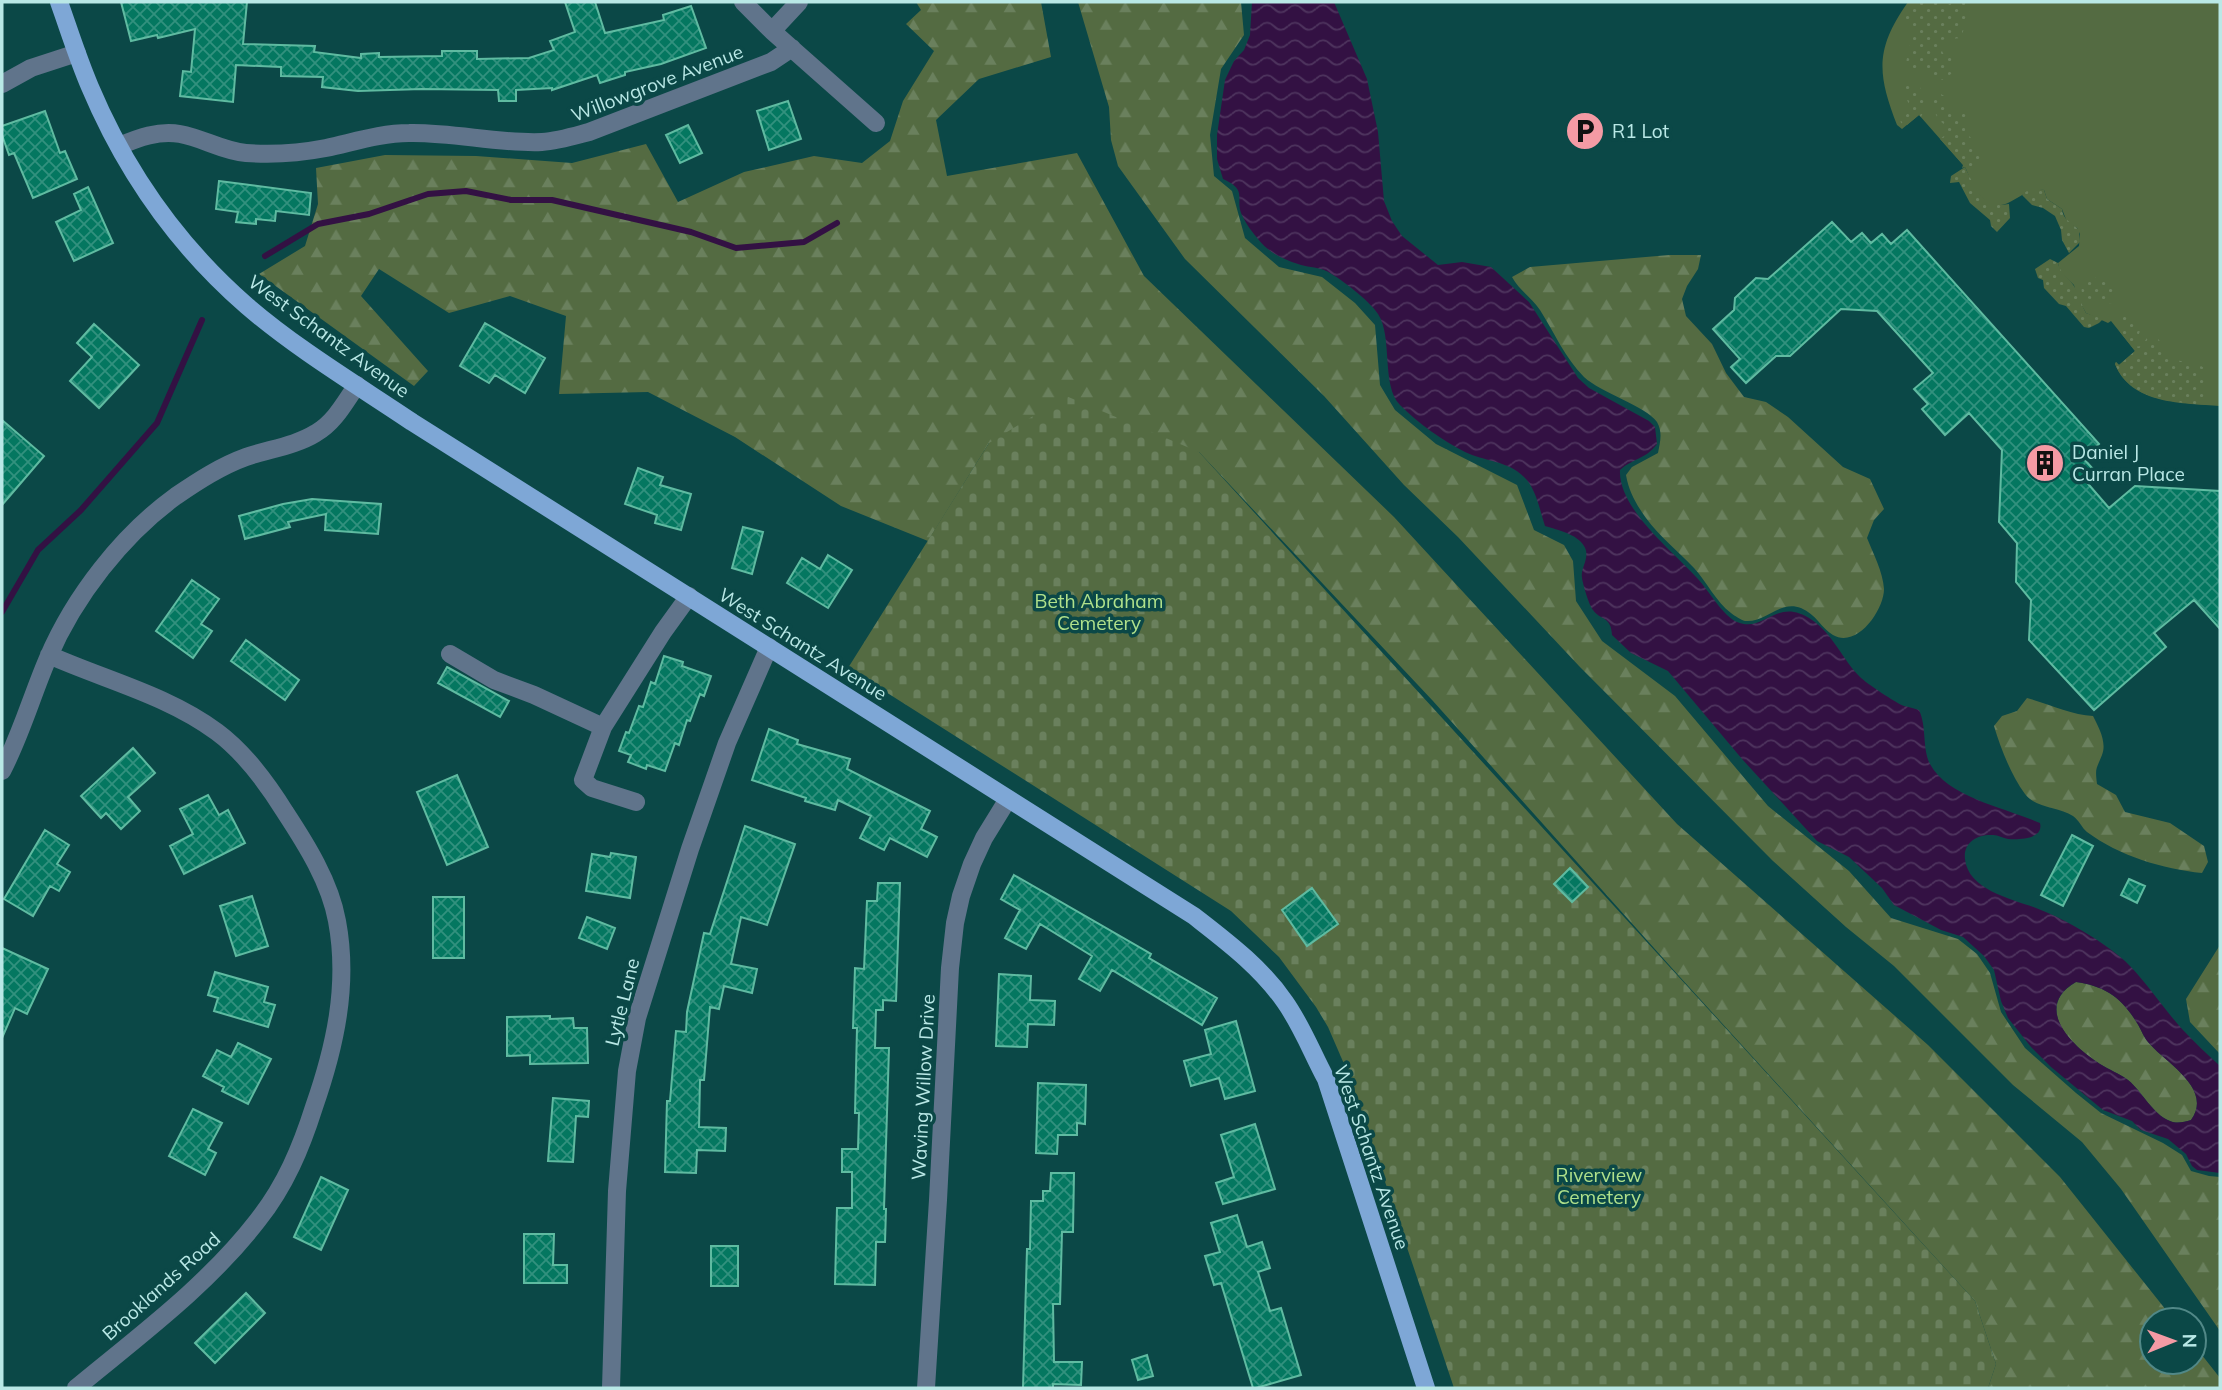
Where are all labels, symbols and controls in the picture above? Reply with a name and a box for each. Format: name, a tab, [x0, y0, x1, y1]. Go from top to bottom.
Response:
street label: Willowgrove Avenue	[568, 39, 746, 127]
parking icon: R1 Lot	[1564, 110, 1606, 152]
place label: R1 Lot	[1612, 119, 1670, 143]
street label: West Schantz Avenue	[244, 269, 414, 403]
place label: Daniel J Curran Place	[2072, 440, 2185, 486]
building icon: Daniel J Curran Place	[2024, 442, 2066, 484]
street label: West Schantz Avenue	[714, 582, 892, 706]
park label: Beth Abraham Cemetery	[1035, 589, 1163, 635]
street label: Lytle Lane	[600, 956, 644, 1048]
street label: Waving Willow Drive	[906, 993, 940, 1181]
street label: West Schantz Avenue	[1329, 1061, 1415, 1253]
park label: Riverview Cemetery	[1556, 1163, 1642, 1209]
street label: Brooklands Road	[97, 1227, 225, 1345]
north arrow	[2138, 1306, 2208, 1376]
text: N	[2178, 1333, 2202, 1348]

